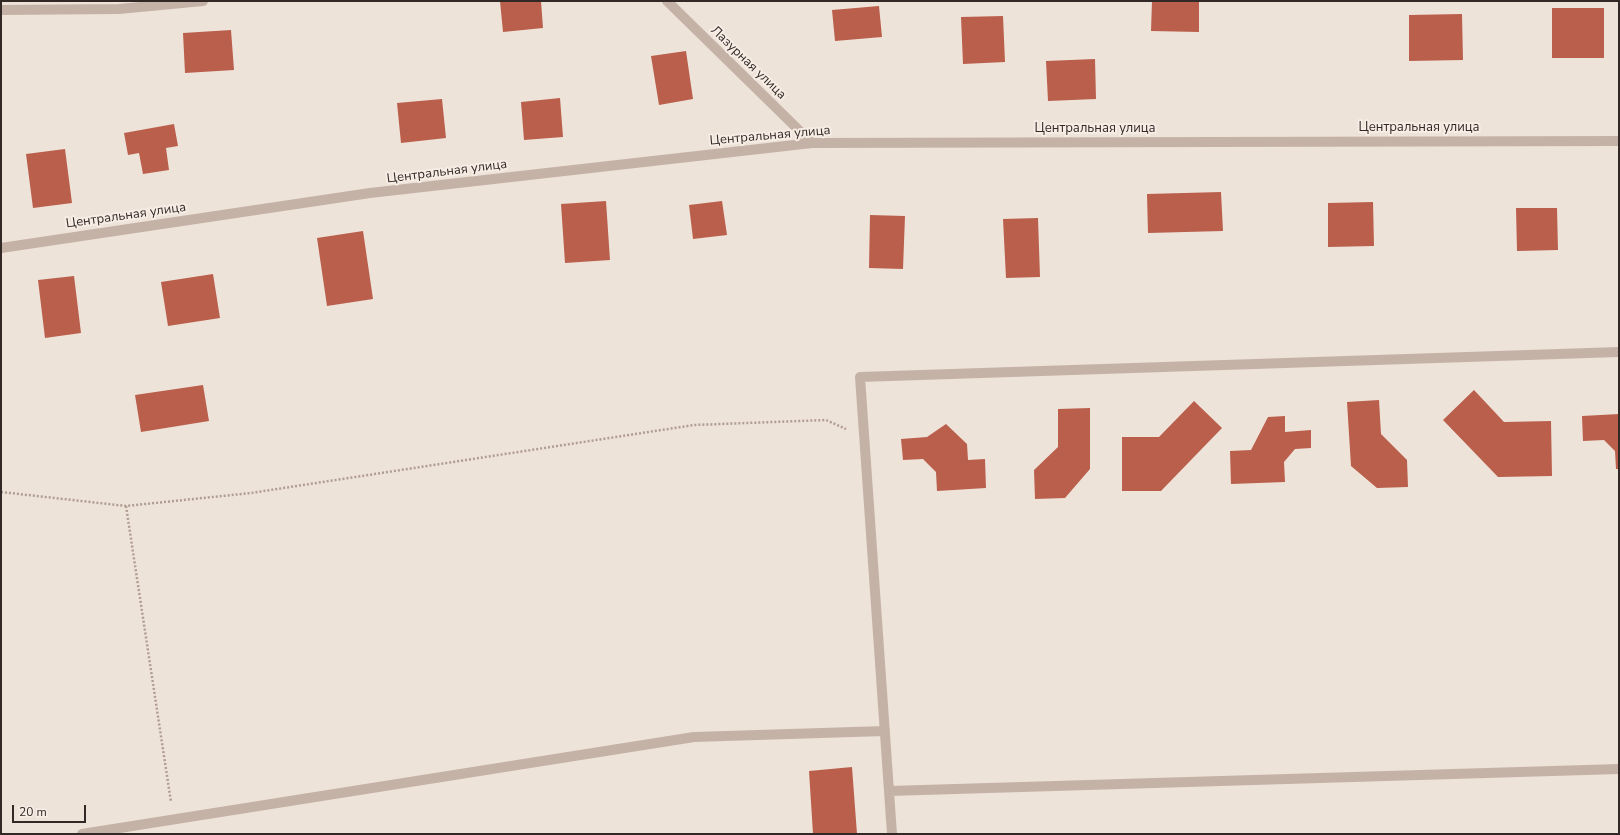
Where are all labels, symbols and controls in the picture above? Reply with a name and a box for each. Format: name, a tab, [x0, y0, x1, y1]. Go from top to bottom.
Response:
street label: Лазурная улица	[707, 23, 789, 103]
street label: Центральная улица	[1358, 120, 1480, 136]
street label: Центральная улица	[1034, 121, 1156, 137]
street label: Центральная улица	[709, 123, 831, 149]
street label: Центральная улица	[386, 157, 508, 187]
street label: Центральная улица	[65, 200, 187, 232]
scale bar	[14, 797, 88, 823]
text: 20 m	[19, 804, 47, 820]

